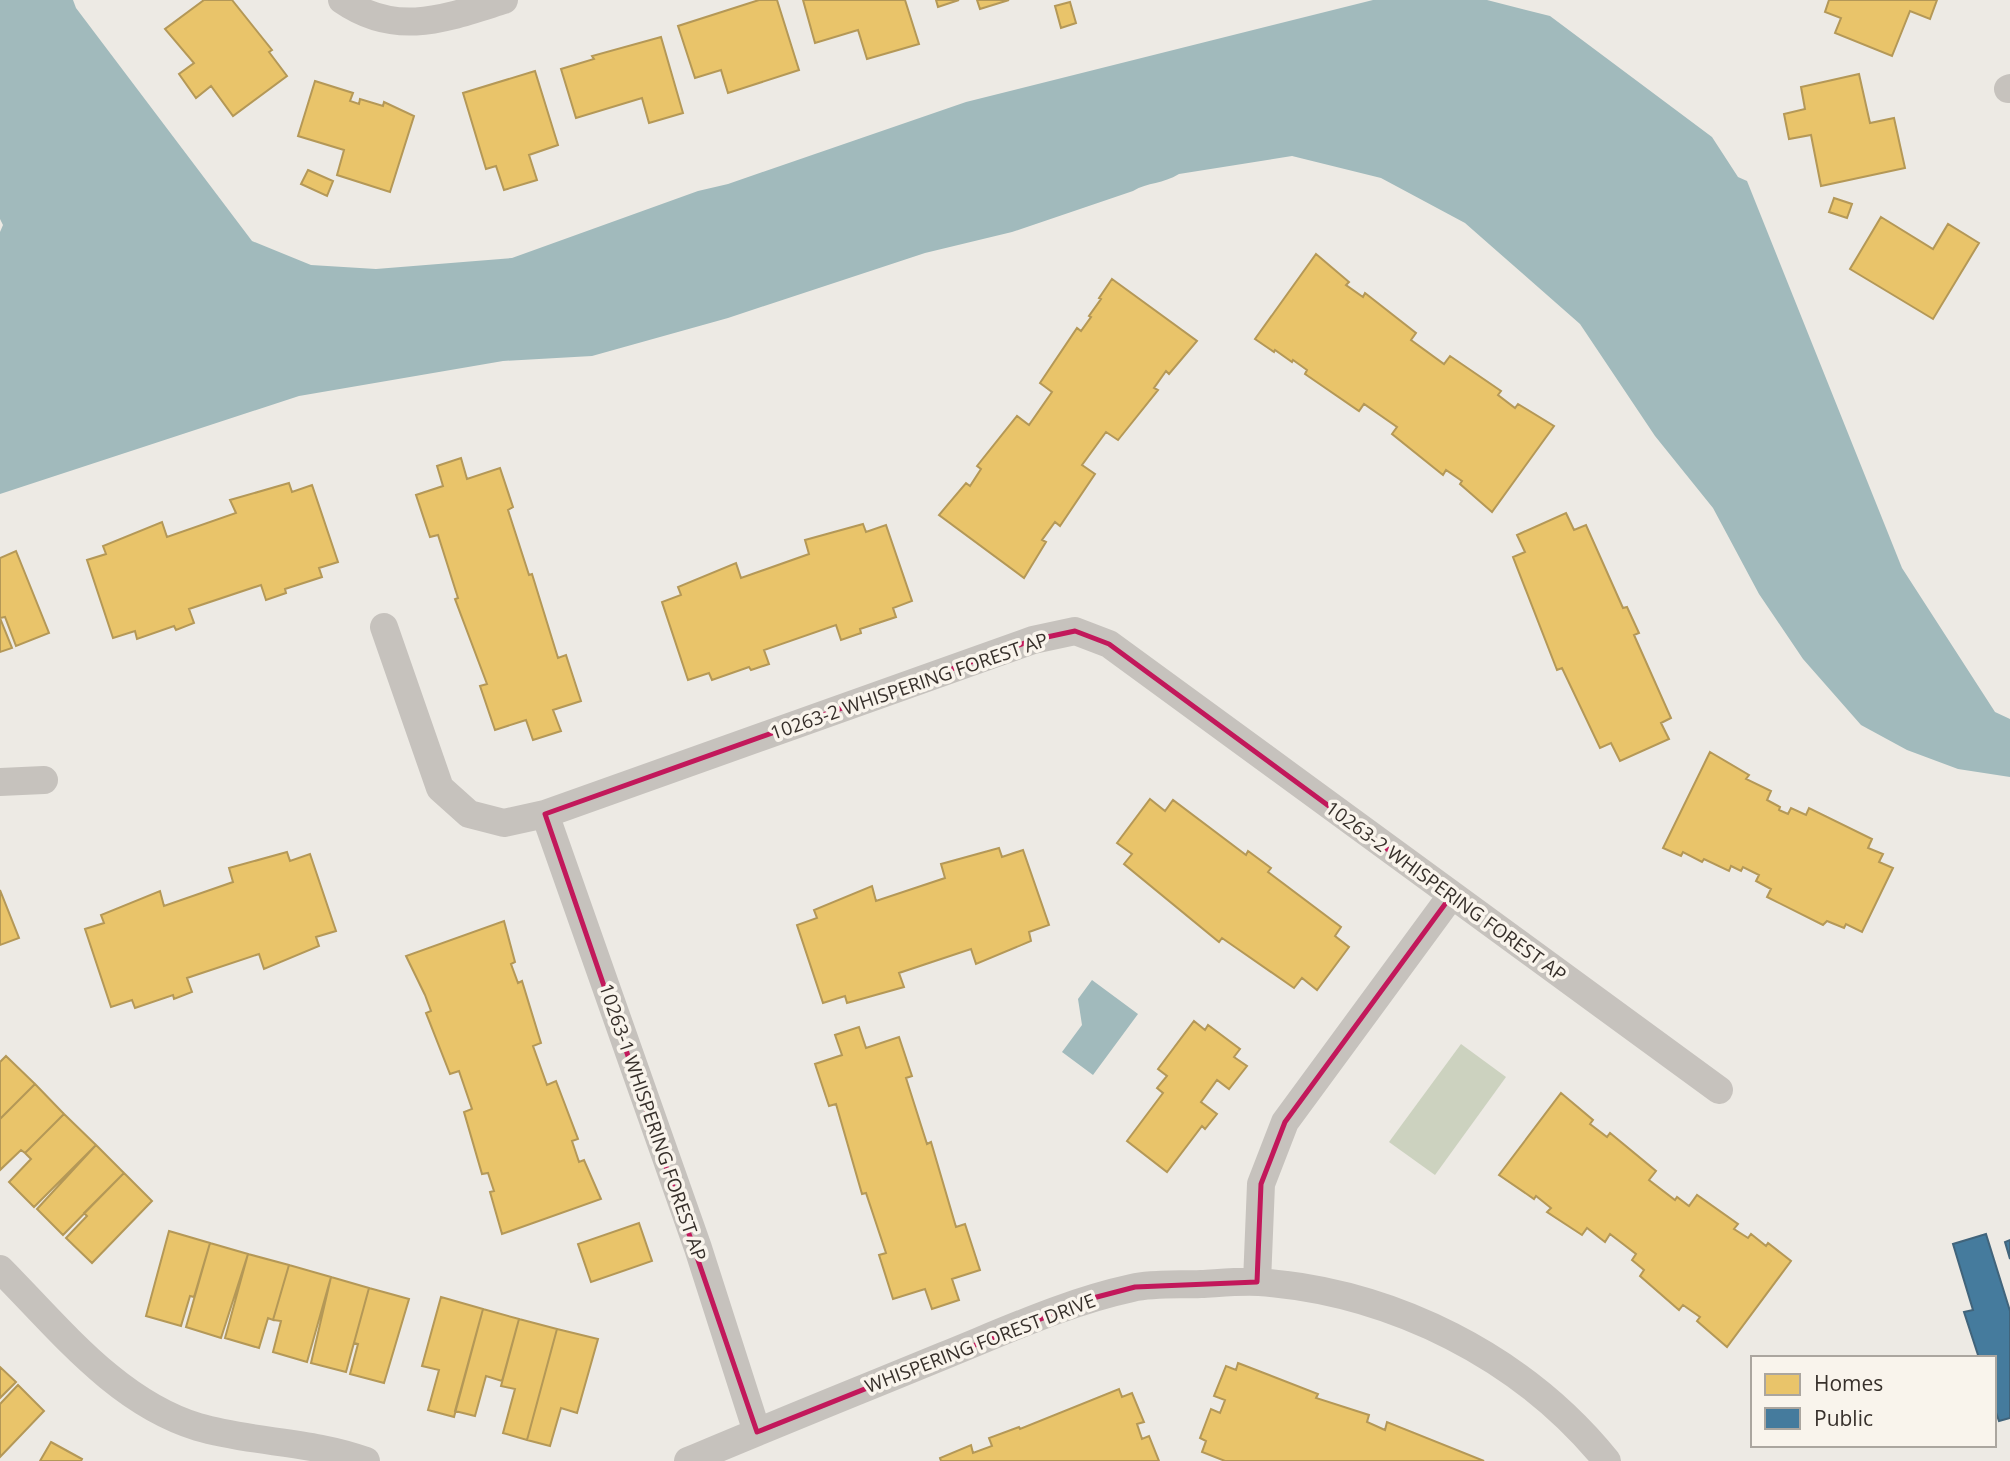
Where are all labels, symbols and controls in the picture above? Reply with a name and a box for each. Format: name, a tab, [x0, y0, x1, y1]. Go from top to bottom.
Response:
street label: 10263-2 WHISPERING FOREST AP	[767, 626, 1051, 746]
street label: 10263-2 WHISPERING FOREST AP	[1320, 795, 1572, 987]
street label: 10263-1 WHISPERING FOREST AP	[593, 980, 713, 1264]
street label: WHISPERING FOREST DRIVE	[861, 1287, 1099, 1399]
legend	[1751, 1356, 1996, 1447]
text: Homes	[1814, 1369, 1883, 1397]
text: Public	[1814, 1404, 1873, 1432]

